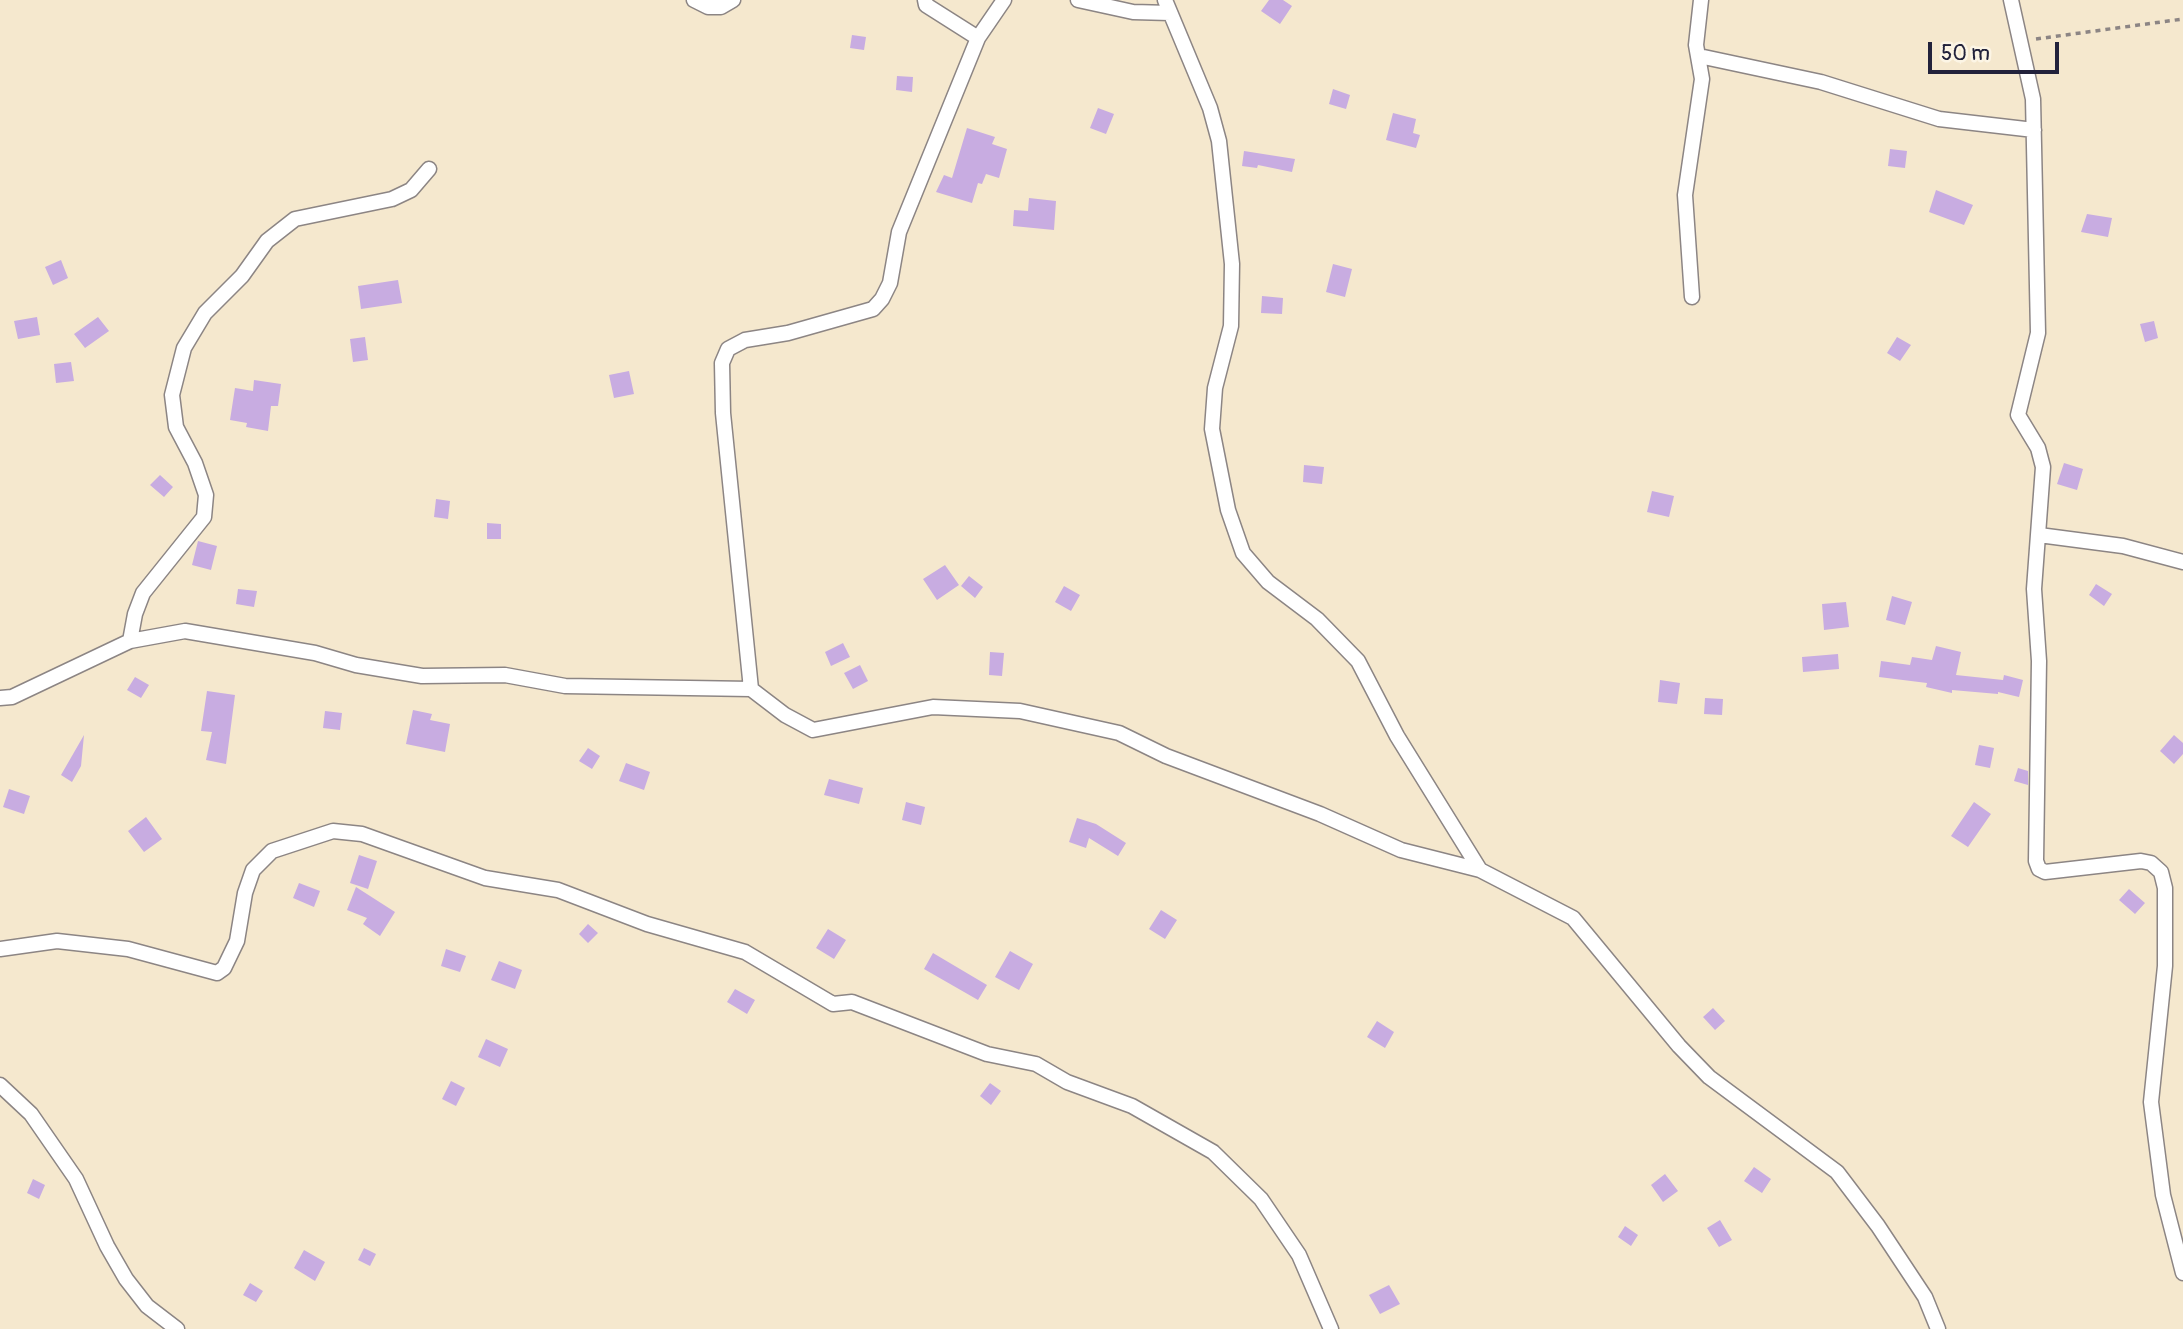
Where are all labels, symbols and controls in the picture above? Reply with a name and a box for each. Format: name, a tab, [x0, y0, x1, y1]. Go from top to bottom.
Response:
scale bar	[1931, 28, 2062, 72]
text: 50 m	[1941, 40, 1990, 67]

